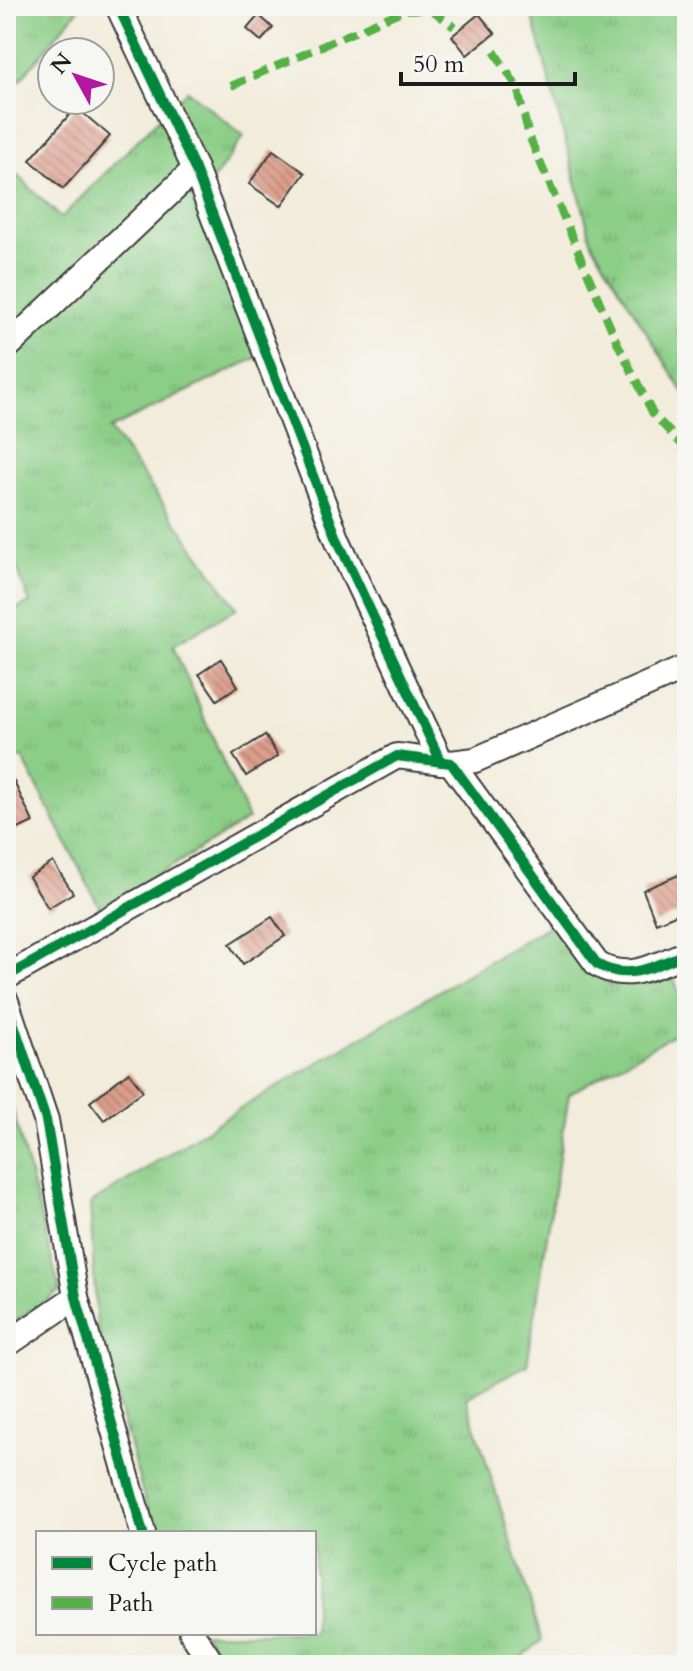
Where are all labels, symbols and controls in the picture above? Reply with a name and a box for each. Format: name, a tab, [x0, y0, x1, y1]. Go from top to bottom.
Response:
north arrow	[36, 36, 116, 116]
scale bar	[401, 36, 575, 86]
text: N	[44, 47, 79, 81]
text: 50 m	[413, 48, 465, 81]
legend	[36, 1531, 316, 1635]
text: Cycle path	[108, 1547, 217, 1580]
text: Path	[108, 1587, 153, 1620]

